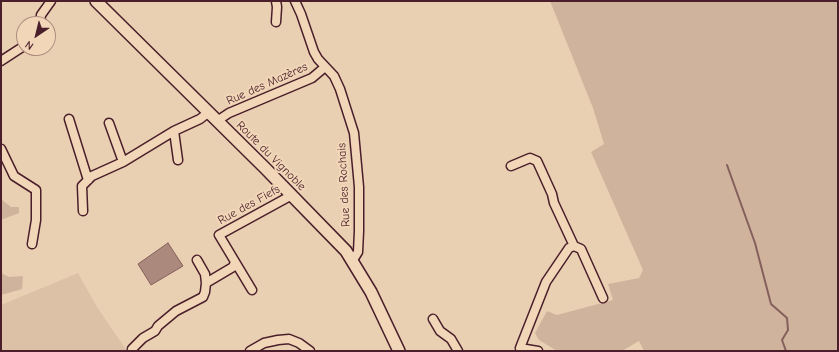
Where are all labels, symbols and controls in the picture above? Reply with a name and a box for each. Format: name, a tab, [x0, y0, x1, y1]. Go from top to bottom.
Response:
north arrow	[16, 16, 56, 56]
text: N	[23, 38, 36, 53]
street label: Rue des Mazères	[224, 60, 310, 108]
street label: Route du Vignoble	[233, 118, 309, 194]
street label: Rue des Rochais	[335, 143, 353, 227]
street label: Rue des Fiefs	[215, 182, 283, 228]

